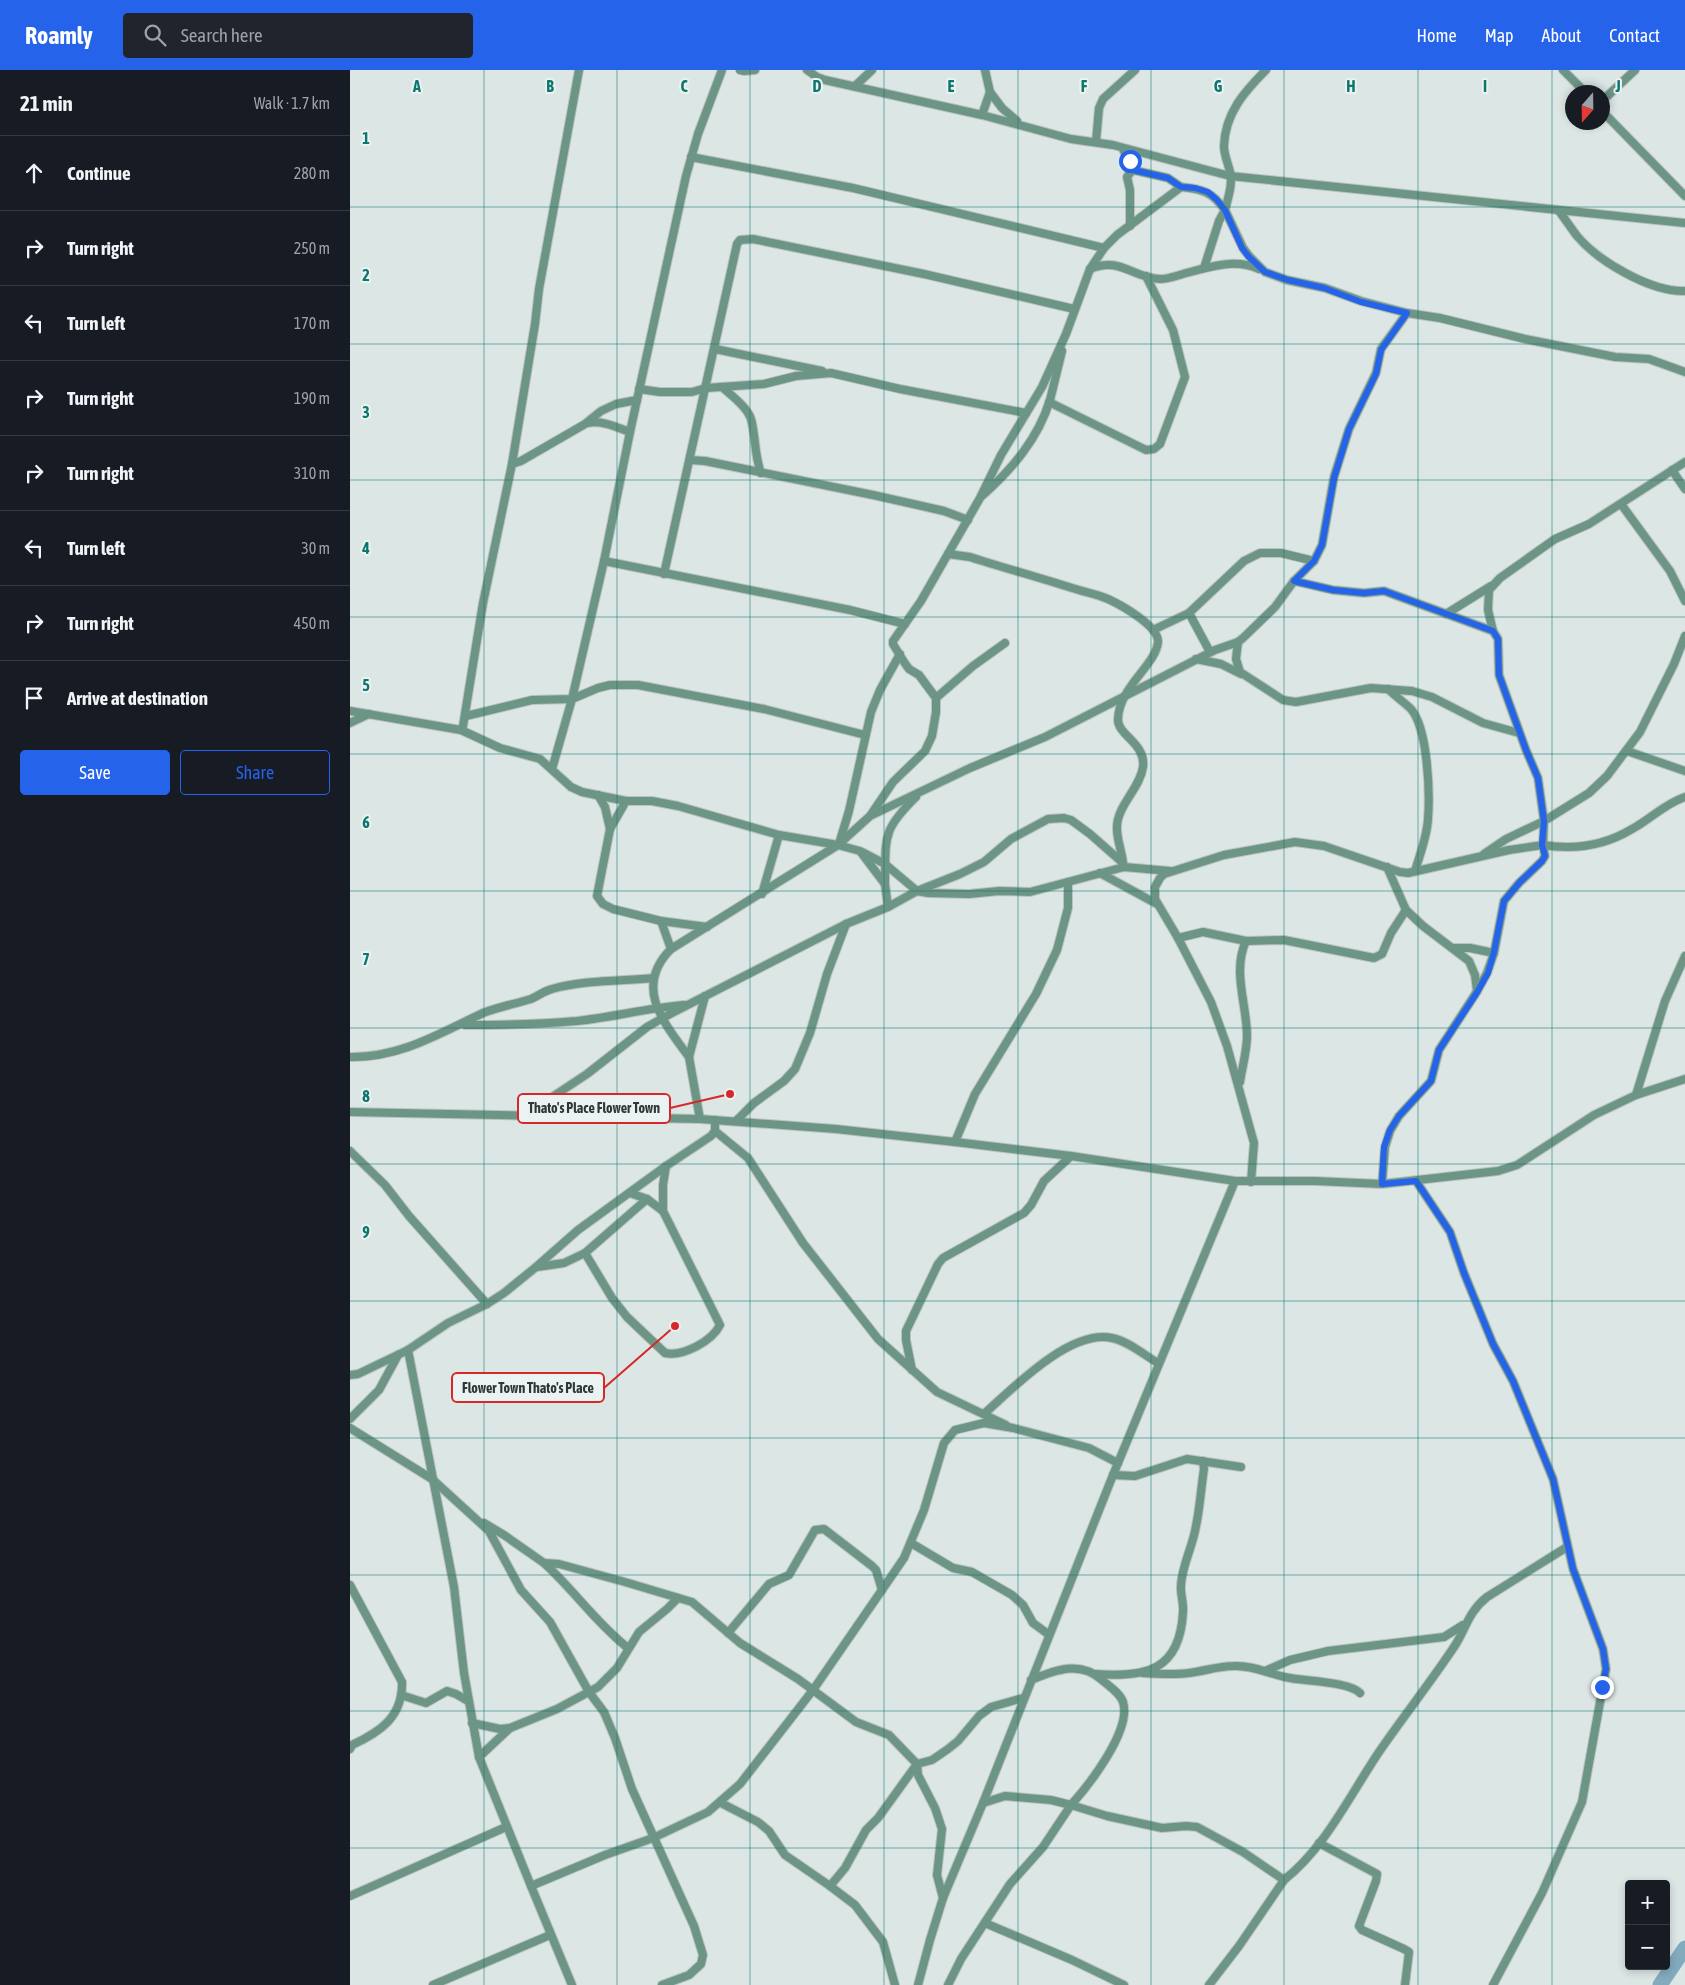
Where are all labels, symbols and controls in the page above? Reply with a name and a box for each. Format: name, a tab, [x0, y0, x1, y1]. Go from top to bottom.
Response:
search box	[123, 13, 473, 58]
icon: search	[141, 21, 169, 49]
text: Roamly	[25, 22, 93, 49]
text: Search here	[181, 24, 263, 46]
text: Home	[1417, 25, 1457, 46]
text: Map	[1485, 25, 1514, 46]
text: About	[1542, 25, 1581, 46]
text: Contact	[1609, 25, 1660, 46]
text: A	[412, 77, 421, 95]
text: B	[546, 77, 554, 95]
text: C	[680, 77, 688, 95]
text: D	[813, 77, 822, 95]
text: E	[948, 77, 955, 95]
text: F	[1081, 77, 1088, 95]
text: G	[1214, 77, 1223, 95]
text: H	[1346, 77, 1356, 95]
text: I	[1483, 77, 1487, 95]
text: J	[1614, 77, 1621, 95]
north arrow	[1565, 85, 1610, 130]
text: 21 min	[20, 91, 73, 115]
text: Walk · 1.7 km	[254, 94, 330, 112]
text: 1	[362, 129, 370, 147]
route start	[1119, 150, 1142, 173]
icon: ahead	[20, 159, 48, 187]
text: Continue	[67, 162, 131, 184]
text: 280 m	[294, 164, 330, 182]
icon: right	[20, 234, 48, 262]
text: Turn right	[67, 237, 134, 259]
text: 250 m	[294, 239, 330, 257]
text: 2	[362, 266, 370, 284]
icon: left	[20, 309, 48, 337]
text: Turn left	[67, 312, 125, 334]
text: 170 m	[294, 314, 330, 332]
icon: right	[20, 384, 48, 412]
text: Turn right	[67, 387, 134, 409]
text: 190 m	[294, 389, 330, 407]
text: 3	[362, 403, 370, 421]
icon: right	[20, 459, 48, 487]
text: Turn right	[67, 462, 134, 484]
text: 310 m	[294, 464, 330, 482]
icon: left	[20, 534, 48, 562]
text: Turn left	[67, 537, 125, 559]
text: 30 m	[301, 539, 330, 557]
text: 4	[361, 539, 370, 557]
icon: right	[20, 609, 48, 637]
text: Turn right	[67, 612, 134, 634]
text: 450 m	[294, 614, 330, 632]
text: 5	[362, 676, 370, 694]
icon: arrive	[20, 684, 48, 712]
text: Arrive at destination	[67, 687, 208, 709]
button: Save	[20, 750, 170, 795]
button: Share	[180, 750, 330, 795]
text: 6	[362, 813, 370, 831]
text: 7	[362, 950, 370, 968]
text: 8	[362, 1087, 370, 1105]
callout: Thato's Place Flower Town	[518, 1094, 670, 1123]
text: Thato's Place Flower Town	[528, 1100, 660, 1116]
text: 9	[362, 1223, 370, 1241]
callout: Flower Town Thato's Place	[452, 1373, 604, 1402]
text: Flower Town Thato's Place	[462, 1380, 594, 1396]
route end	[1591, 1676, 1614, 1699]
map controls	[1625, 1880, 1670, 1970]
button: +	[1625, 1880, 1670, 1925]
button: −	[1625, 1925, 1670, 1970]

